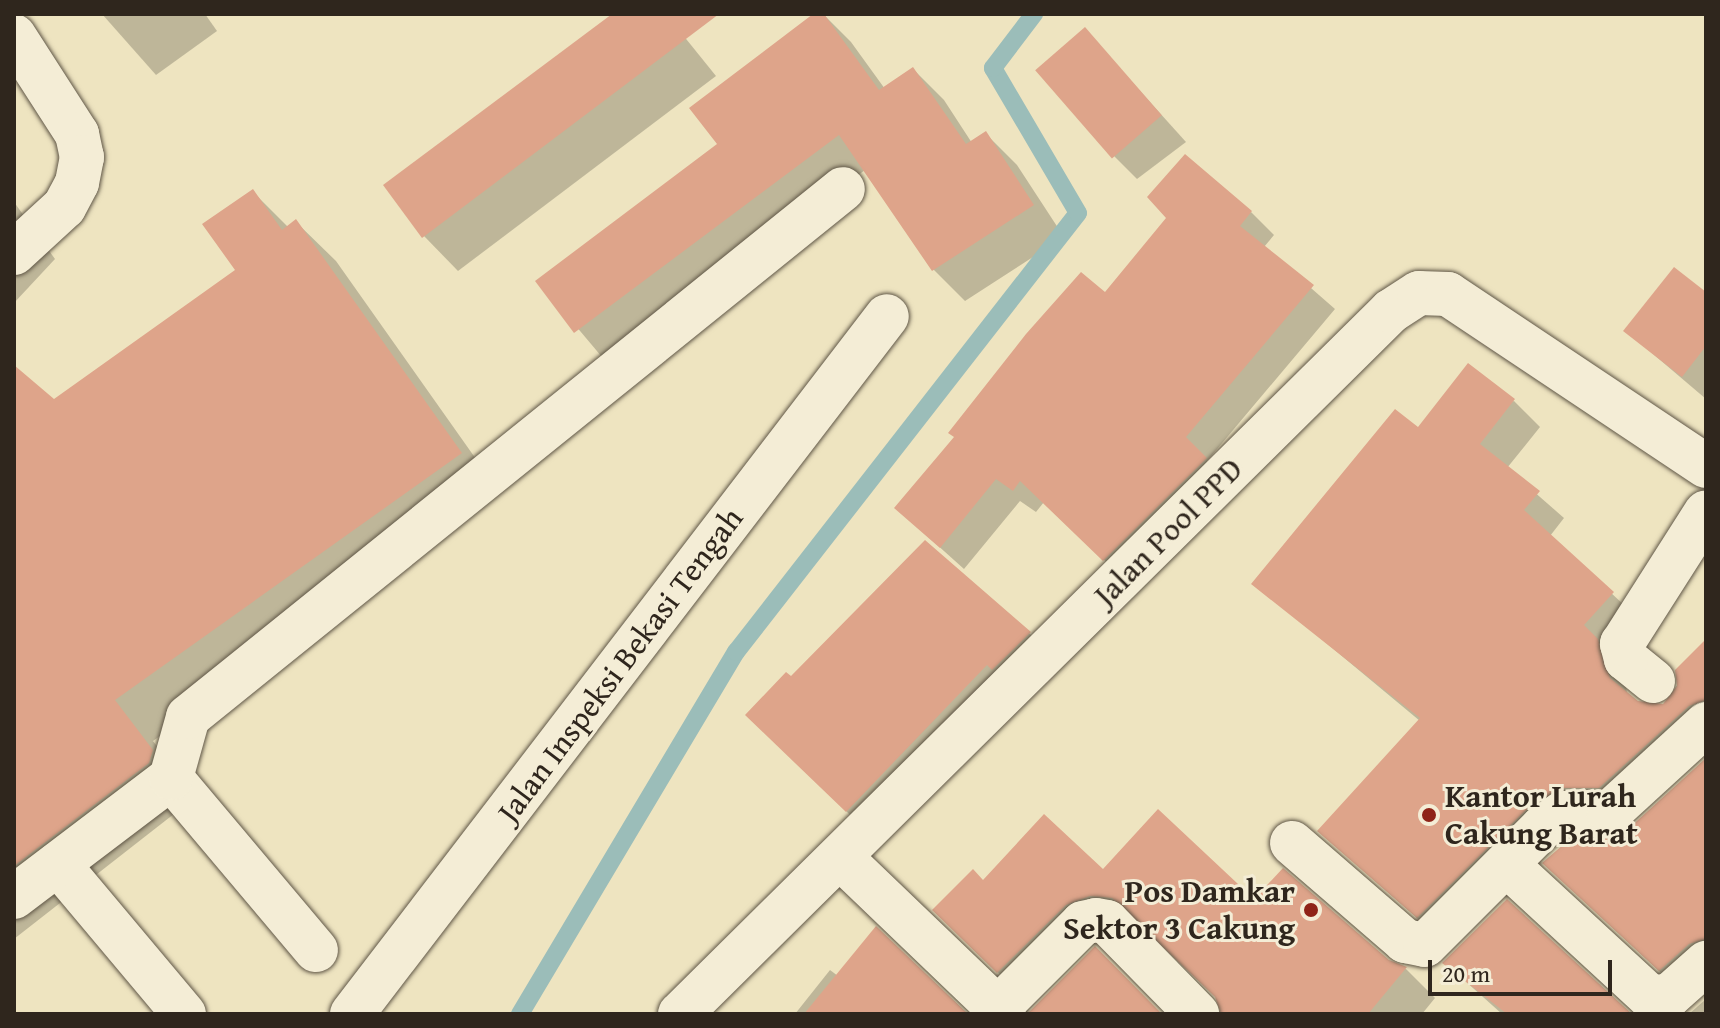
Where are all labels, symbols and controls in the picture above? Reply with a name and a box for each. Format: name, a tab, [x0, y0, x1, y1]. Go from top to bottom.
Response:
street label: Jalan Pool PPD	[1086, 450, 1250, 614]
street label: Jalan Inspeksi Bekasi Tengah	[489, 500, 751, 830]
place label: Kantor Lurah Cakung Barat	[1445, 778, 1638, 853]
marker: Kantor Lurah Cakung Barat	[1420, 806, 1438, 824]
place label: Pos Damkar Sektor 3 Cakung	[1063, 873, 1295, 948]
marker: Pos Damkar Sektor 3 Cakung	[1302, 901, 1320, 919]
scale bar	[1432, 944, 1616, 994]
text: 20 m	[1442, 956, 1490, 991]

